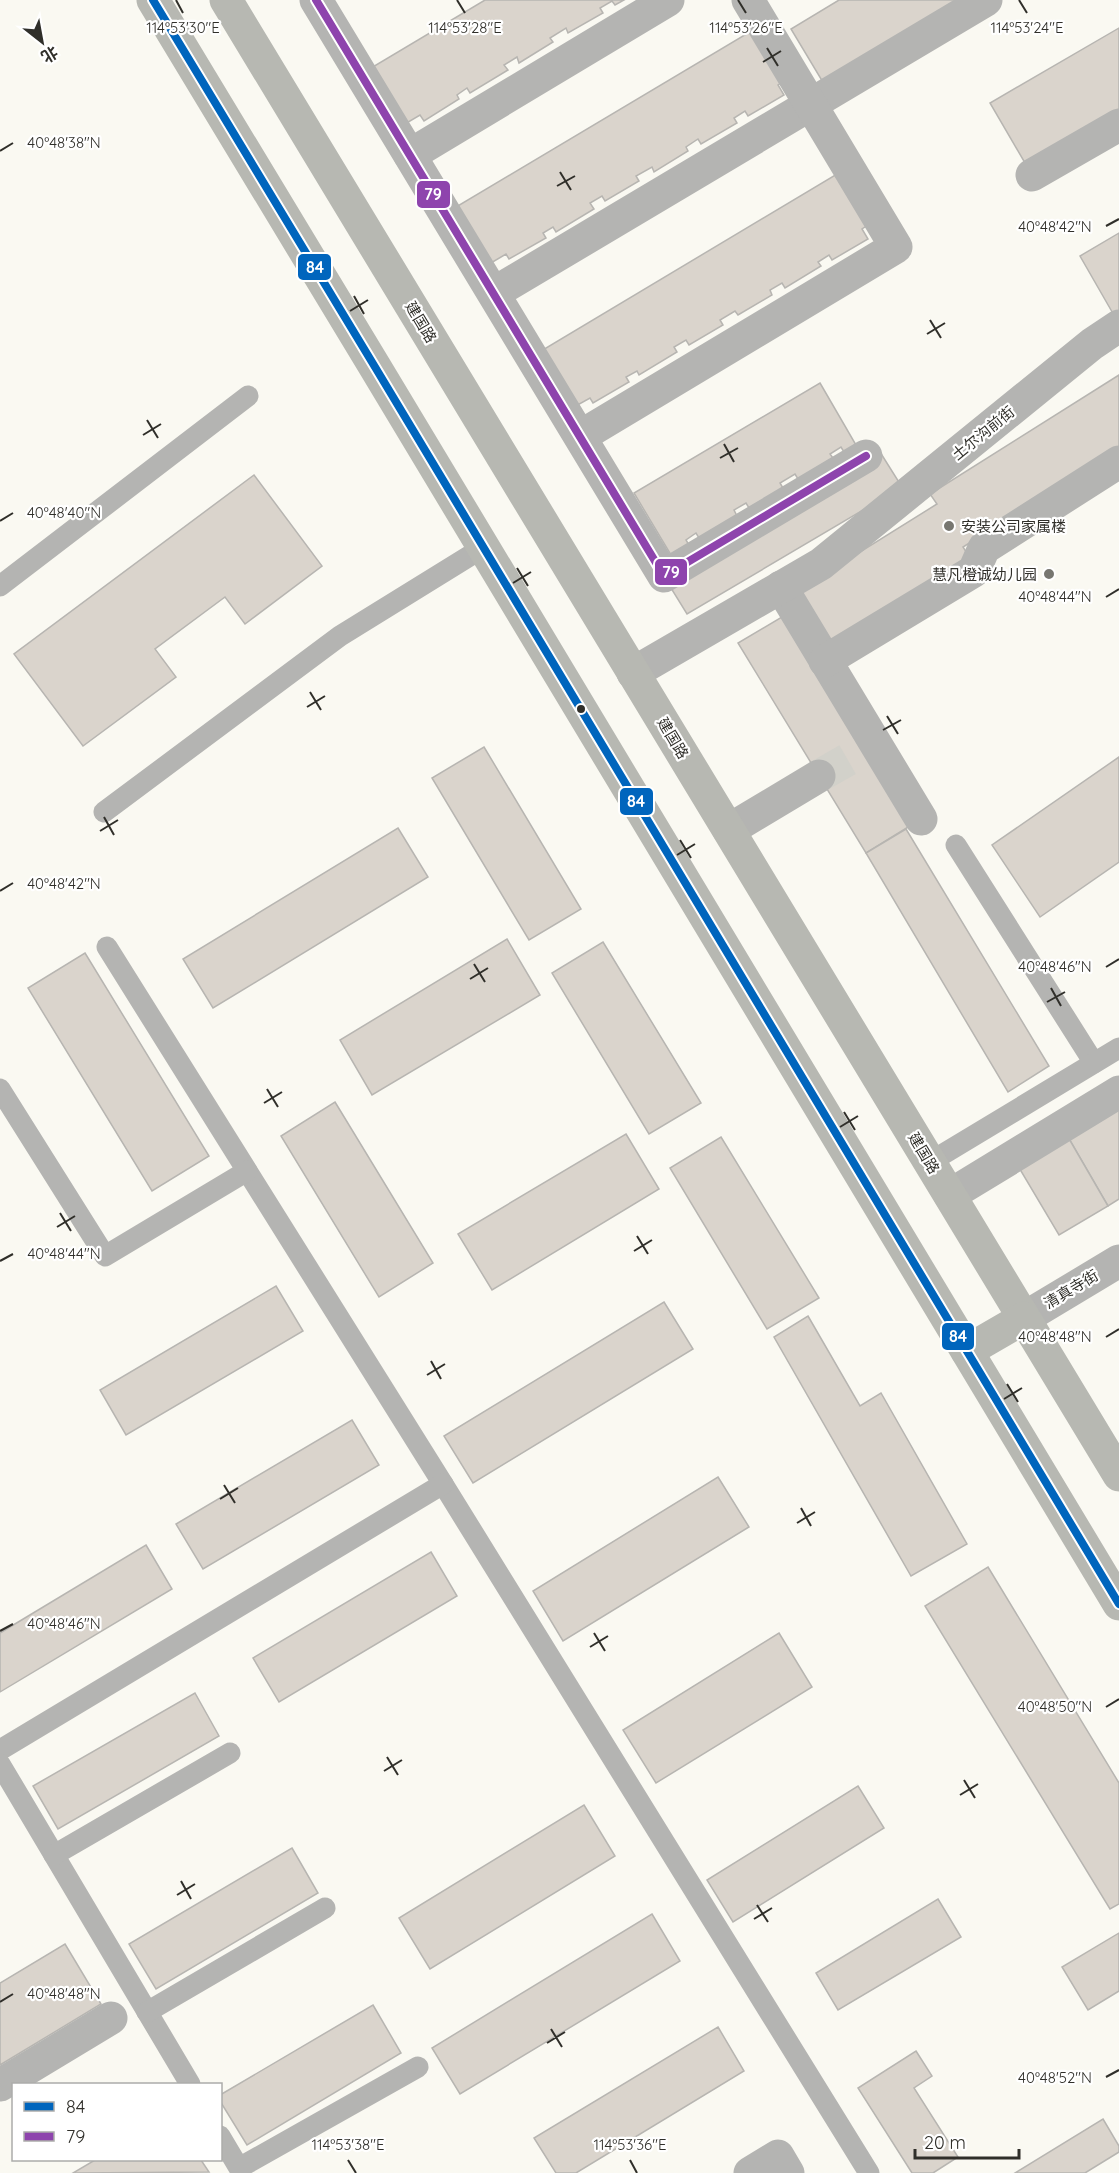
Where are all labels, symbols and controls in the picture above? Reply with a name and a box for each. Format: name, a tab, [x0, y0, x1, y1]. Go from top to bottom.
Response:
north arrow	[12, 12, 72, 72]
text: 114°53'30"E	[146, 18, 220, 37]
text: 114°53'28"E	[428, 18, 502, 37]
text: 114°53'26"E	[709, 18, 783, 37]
text: 114°53'24"E	[991, 18, 1063, 37]
text: 北	[38, 42, 62, 68]
text: 40°48'38"N	[27, 133, 101, 152]
line badge: 79	[416, 180, 451, 209]
text: 79	[424, 184, 442, 204]
text: 40°48'42"N	[1018, 217, 1092, 236]
line badge: 84	[297, 253, 332, 281]
text: 84	[306, 257, 325, 277]
street label: 建国路	[401, 298, 441, 346]
street label: 土尔沟前街	[948, 402, 1018, 464]
text: 40°48'40"N	[27, 503, 101, 522]
place label: 安装公司家属楼	[961, 517, 1066, 536]
marker: 安装公司家属楼	[942, 519, 956, 533]
line badge: 79	[654, 558, 688, 586]
text: 79	[662, 562, 680, 582]
place label: 慧凡橙诚幼儿园	[932, 565, 1037, 584]
marker: 慧凡橙诚幼儿园	[1042, 567, 1056, 581]
text: 40°48'44"N	[1018, 587, 1092, 606]
unlabelled marker	[575, 703, 587, 715]
street label: 建国路	[653, 714, 693, 762]
line badge: 84	[619, 787, 654, 816]
text: 84	[627, 791, 646, 811]
text: 40°48'42"N	[27, 874, 101, 893]
text: 40°48'46"N	[1018, 957, 1092, 976]
street label: 建国路	[904, 1129, 944, 1177]
text: 40°48'44"N	[27, 1244, 101, 1263]
street label: 清真寺街	[1040, 1265, 1102, 1313]
line badge: 84	[941, 1322, 975, 1351]
text: 84	[949, 1326, 968, 1346]
text: 40°48'48"N	[1018, 1327, 1092, 1346]
text: 40°48'46"N	[27, 1614, 101, 1633]
text: 40°48'50"N	[1018, 1697, 1092, 1716]
text: 40°48'48"N	[27, 1984, 101, 2003]
text: 40°48'52"N	[1018, 2068, 1092, 2087]
legend	[12, 2083, 222, 2161]
text: 84	[66, 2095, 85, 2118]
scale bar	[915, 2122, 1018, 2160]
text: 79	[66, 2125, 85, 2148]
text: 20 m	[924, 2131, 966, 2154]
text: 114°53'38"E	[312, 2135, 384, 2154]
text: 114°53'36"E	[594, 2135, 666, 2154]

